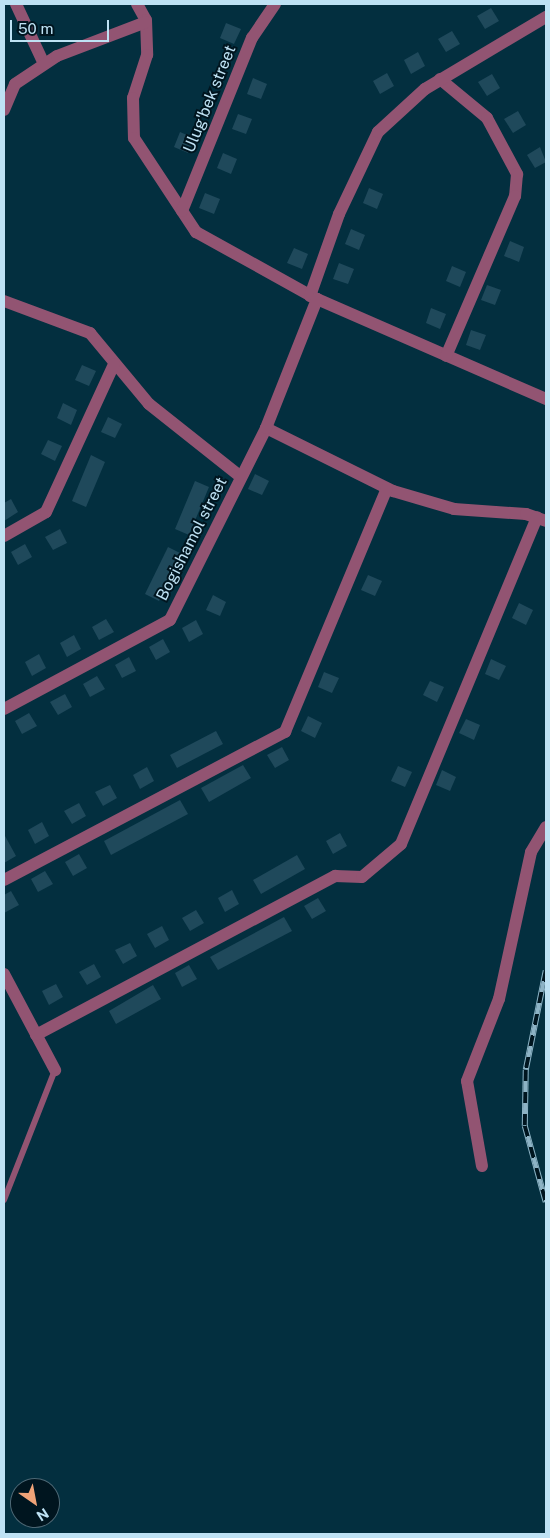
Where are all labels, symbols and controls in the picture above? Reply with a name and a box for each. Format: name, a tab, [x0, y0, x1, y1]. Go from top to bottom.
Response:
scale bar	[12, 10, 111, 42]
text: 50 m	[18, 20, 53, 37]
street label: Ulug'bek street	[180, 43, 240, 155]
street label: Bogishamol street	[153, 474, 231, 604]
north arrow	[10, 1478, 60, 1528]
text: N	[34, 1505, 52, 1524]

